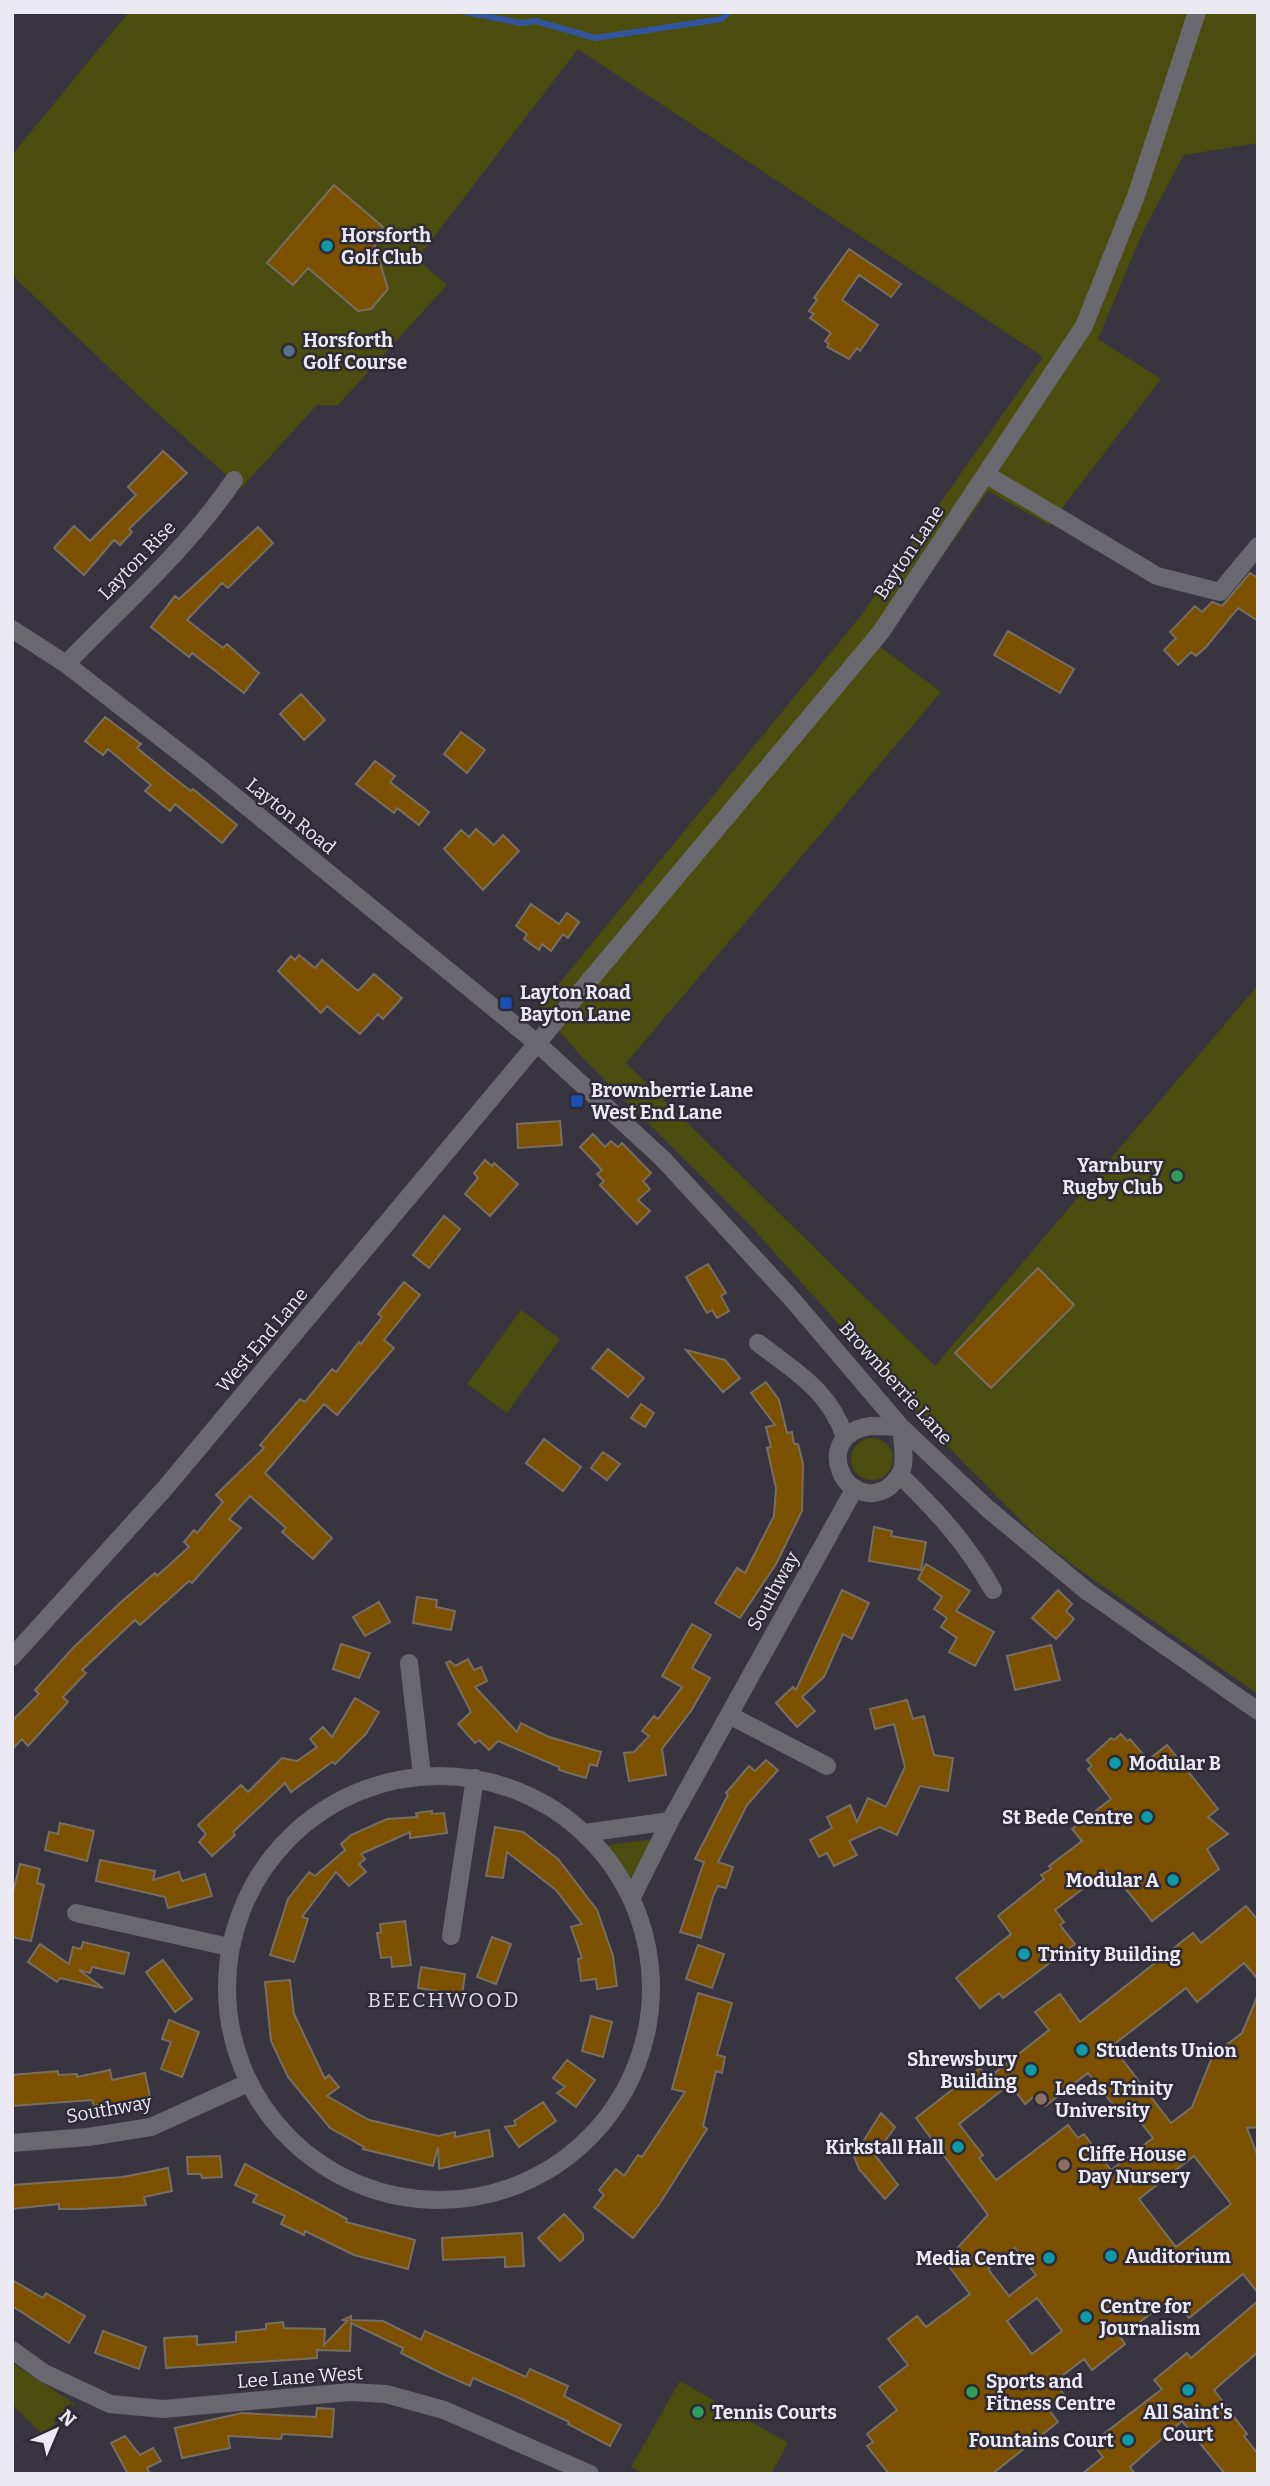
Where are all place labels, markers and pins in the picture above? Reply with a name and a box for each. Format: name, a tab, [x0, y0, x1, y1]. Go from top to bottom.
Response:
place label: Horsforth Golf Club	[341, 224, 431, 269]
marker: Horsforth Golf Club	[319, 238, 335, 254]
place label: Horsforth Golf Course	[303, 329, 407, 374]
marker: Horsforth Golf Course	[281, 343, 297, 359]
place label: Layton Road Bayton Lane	[520, 981, 631, 1026]
marker: Layton Road Bayton Lane	[498, 995, 514, 1011]
place label: Brownberrie Lane West End Lane	[591, 1079, 753, 1124]
marker: Brownberrie Lane West End Lane	[569, 1093, 585, 1109]
place label: Yarnbury Rugby Club	[1062, 1154, 1163, 1199]
marker: Yarnbury Rugby Club	[1169, 1168, 1185, 1184]
place label: Modular B	[1129, 1752, 1221, 1775]
marker: Modular B	[1107, 1755, 1123, 1771]
place label: St Bede Centre	[1002, 1806, 1133, 1829]
marker: St Bede Centre	[1139, 1809, 1155, 1825]
place label: Modular A	[1066, 1869, 1159, 1892]
marker: Modular A	[1165, 1872, 1181, 1888]
place label: Trinity Building	[1038, 1943, 1181, 1966]
marker: Trinity Building	[1016, 1946, 1032, 1962]
place label: Students Union	[1096, 2039, 1237, 2062]
marker: Students Union	[1074, 2042, 1090, 2058]
place label: Shrewsbury Building	[907, 2048, 1017, 2093]
marker: Shrewsbury Building	[1023, 2062, 1039, 2078]
place label: Leeds Trinity University	[1055, 2077, 1174, 2122]
marker: Leeds Trinity University	[1033, 2091, 1049, 2107]
place label: Kirkstall Hall	[825, 2136, 944, 2159]
marker: Kirkstall Hall	[950, 2139, 966, 2155]
place label: Cliffe House Day Nursery	[1078, 2143, 1191, 2188]
marker: Cliffe House Day Nursery	[1056, 2157, 1072, 2173]
place label: Auditorium	[1125, 2245, 1231, 2268]
place label: Media Centre	[916, 2247, 1035, 2270]
marker: Auditorium	[1103, 2248, 1119, 2264]
marker: Media Centre	[1041, 2250, 1057, 2266]
place label: Centre for Journalism	[1099, 2295, 1200, 2340]
marker: Centre for Journalism	[1078, 2309, 1094, 2325]
place label: Sports and Fitness Centre	[986, 2370, 1116, 2415]
marker: All Saint's Court	[1180, 2382, 1196, 2398]
marker: Sports and Fitness Centre	[964, 2384, 980, 2400]
place label: Tennis Courts	[712, 2401, 837, 2424]
place label: All Saint's Court	[1143, 2401, 1233, 2446]
marker: Tennis Courts	[690, 2404, 706, 2420]
place label: Fountains Court	[969, 2429, 1114, 2452]
marker: Fountains Court	[1120, 2432, 1136, 2448]

